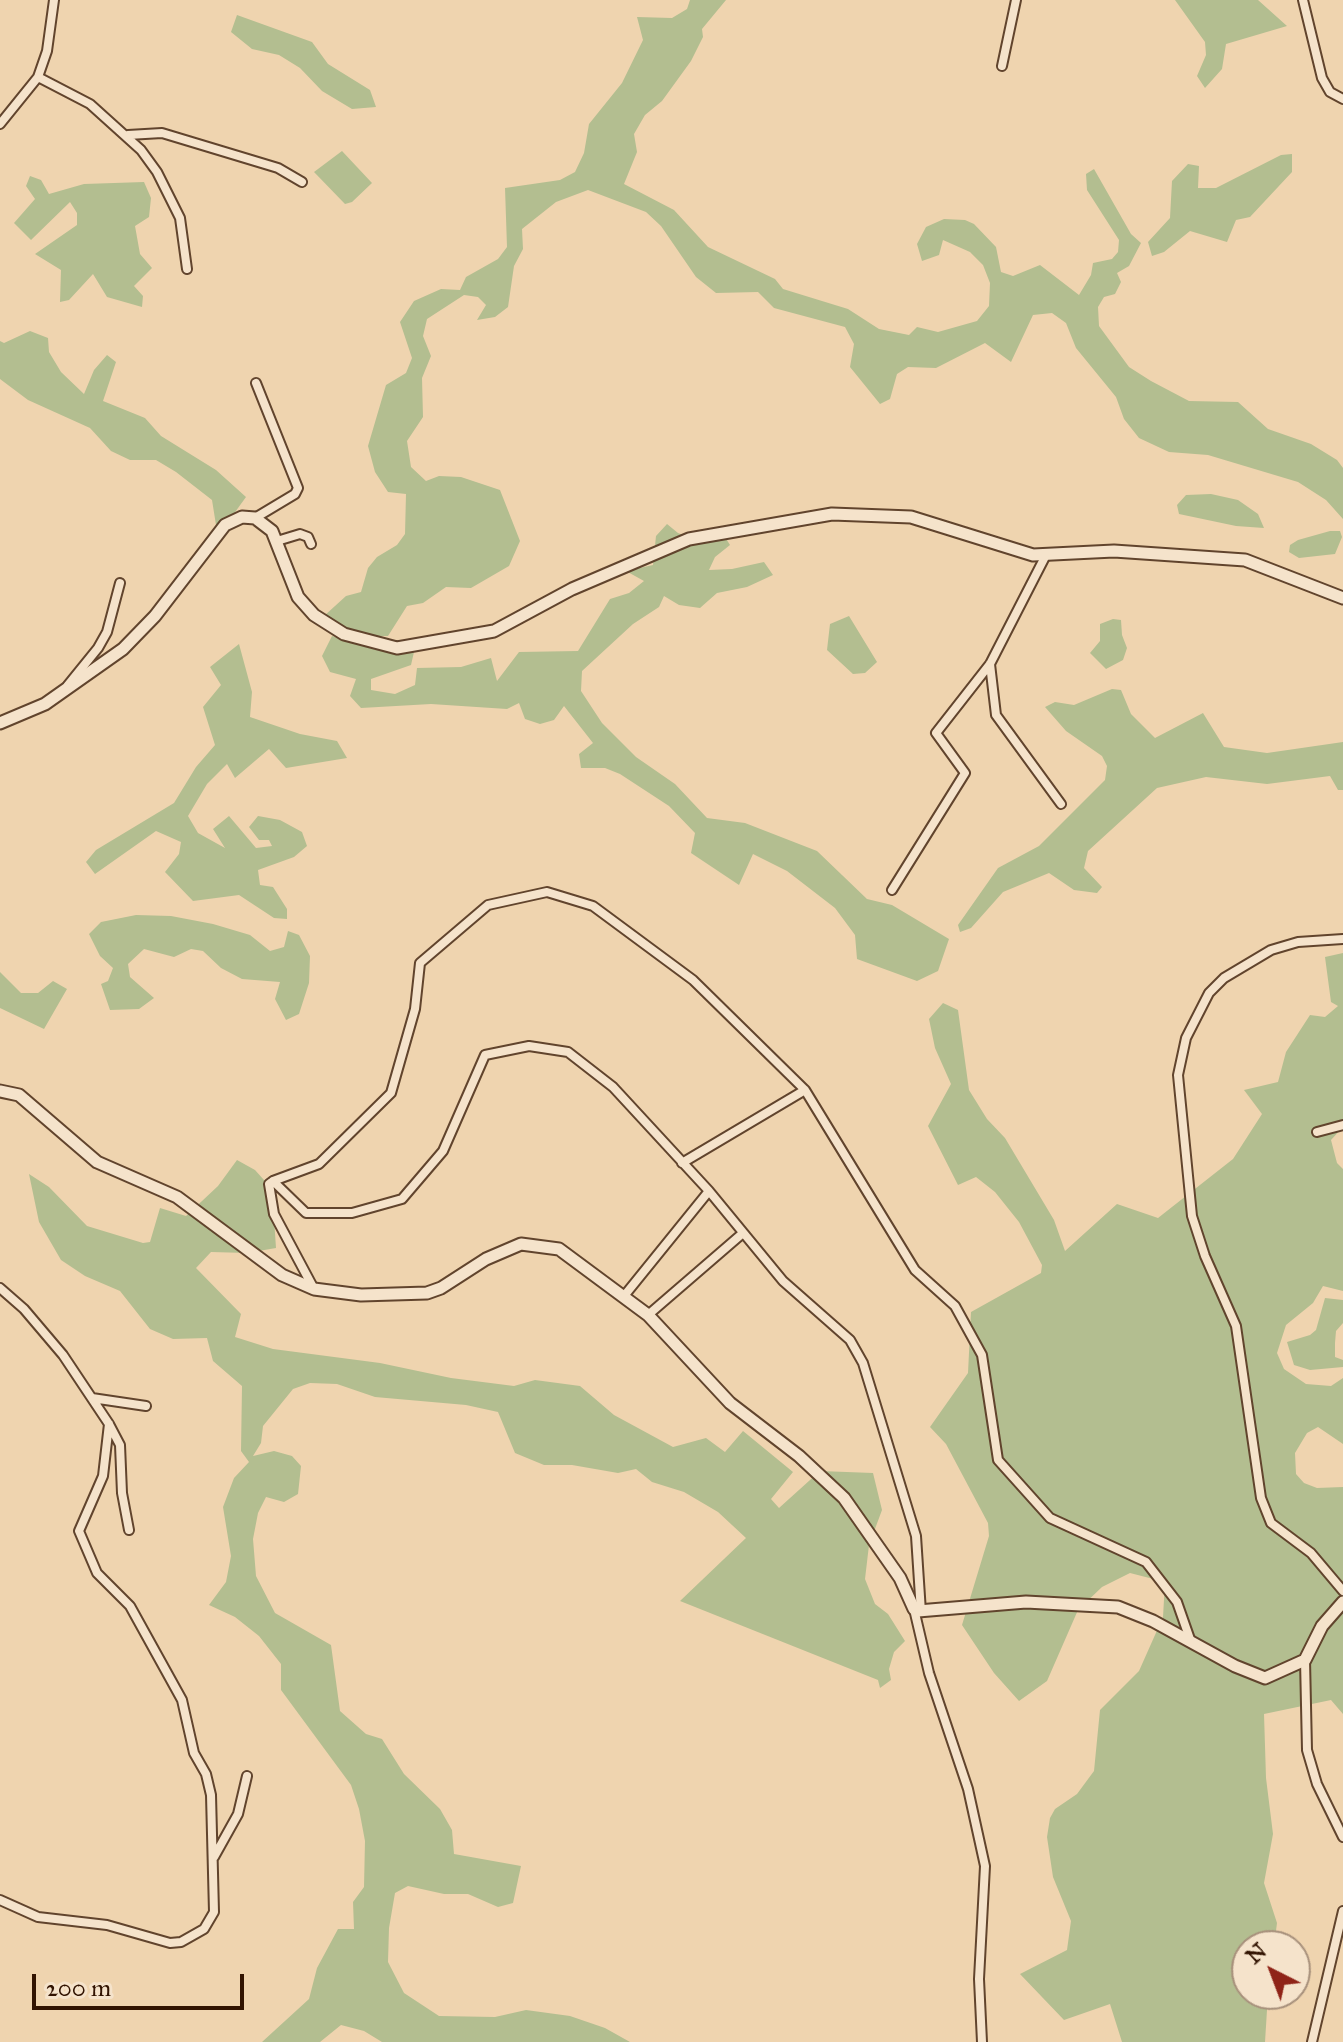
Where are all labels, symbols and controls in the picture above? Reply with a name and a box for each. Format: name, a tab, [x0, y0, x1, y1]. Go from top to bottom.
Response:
north arrow	[1231, 1930, 1311, 2010]
text: N	[1240, 1937, 1272, 1970]
scale bar	[36, 1958, 248, 2008]
text: 200 m	[46, 1973, 111, 2003]

